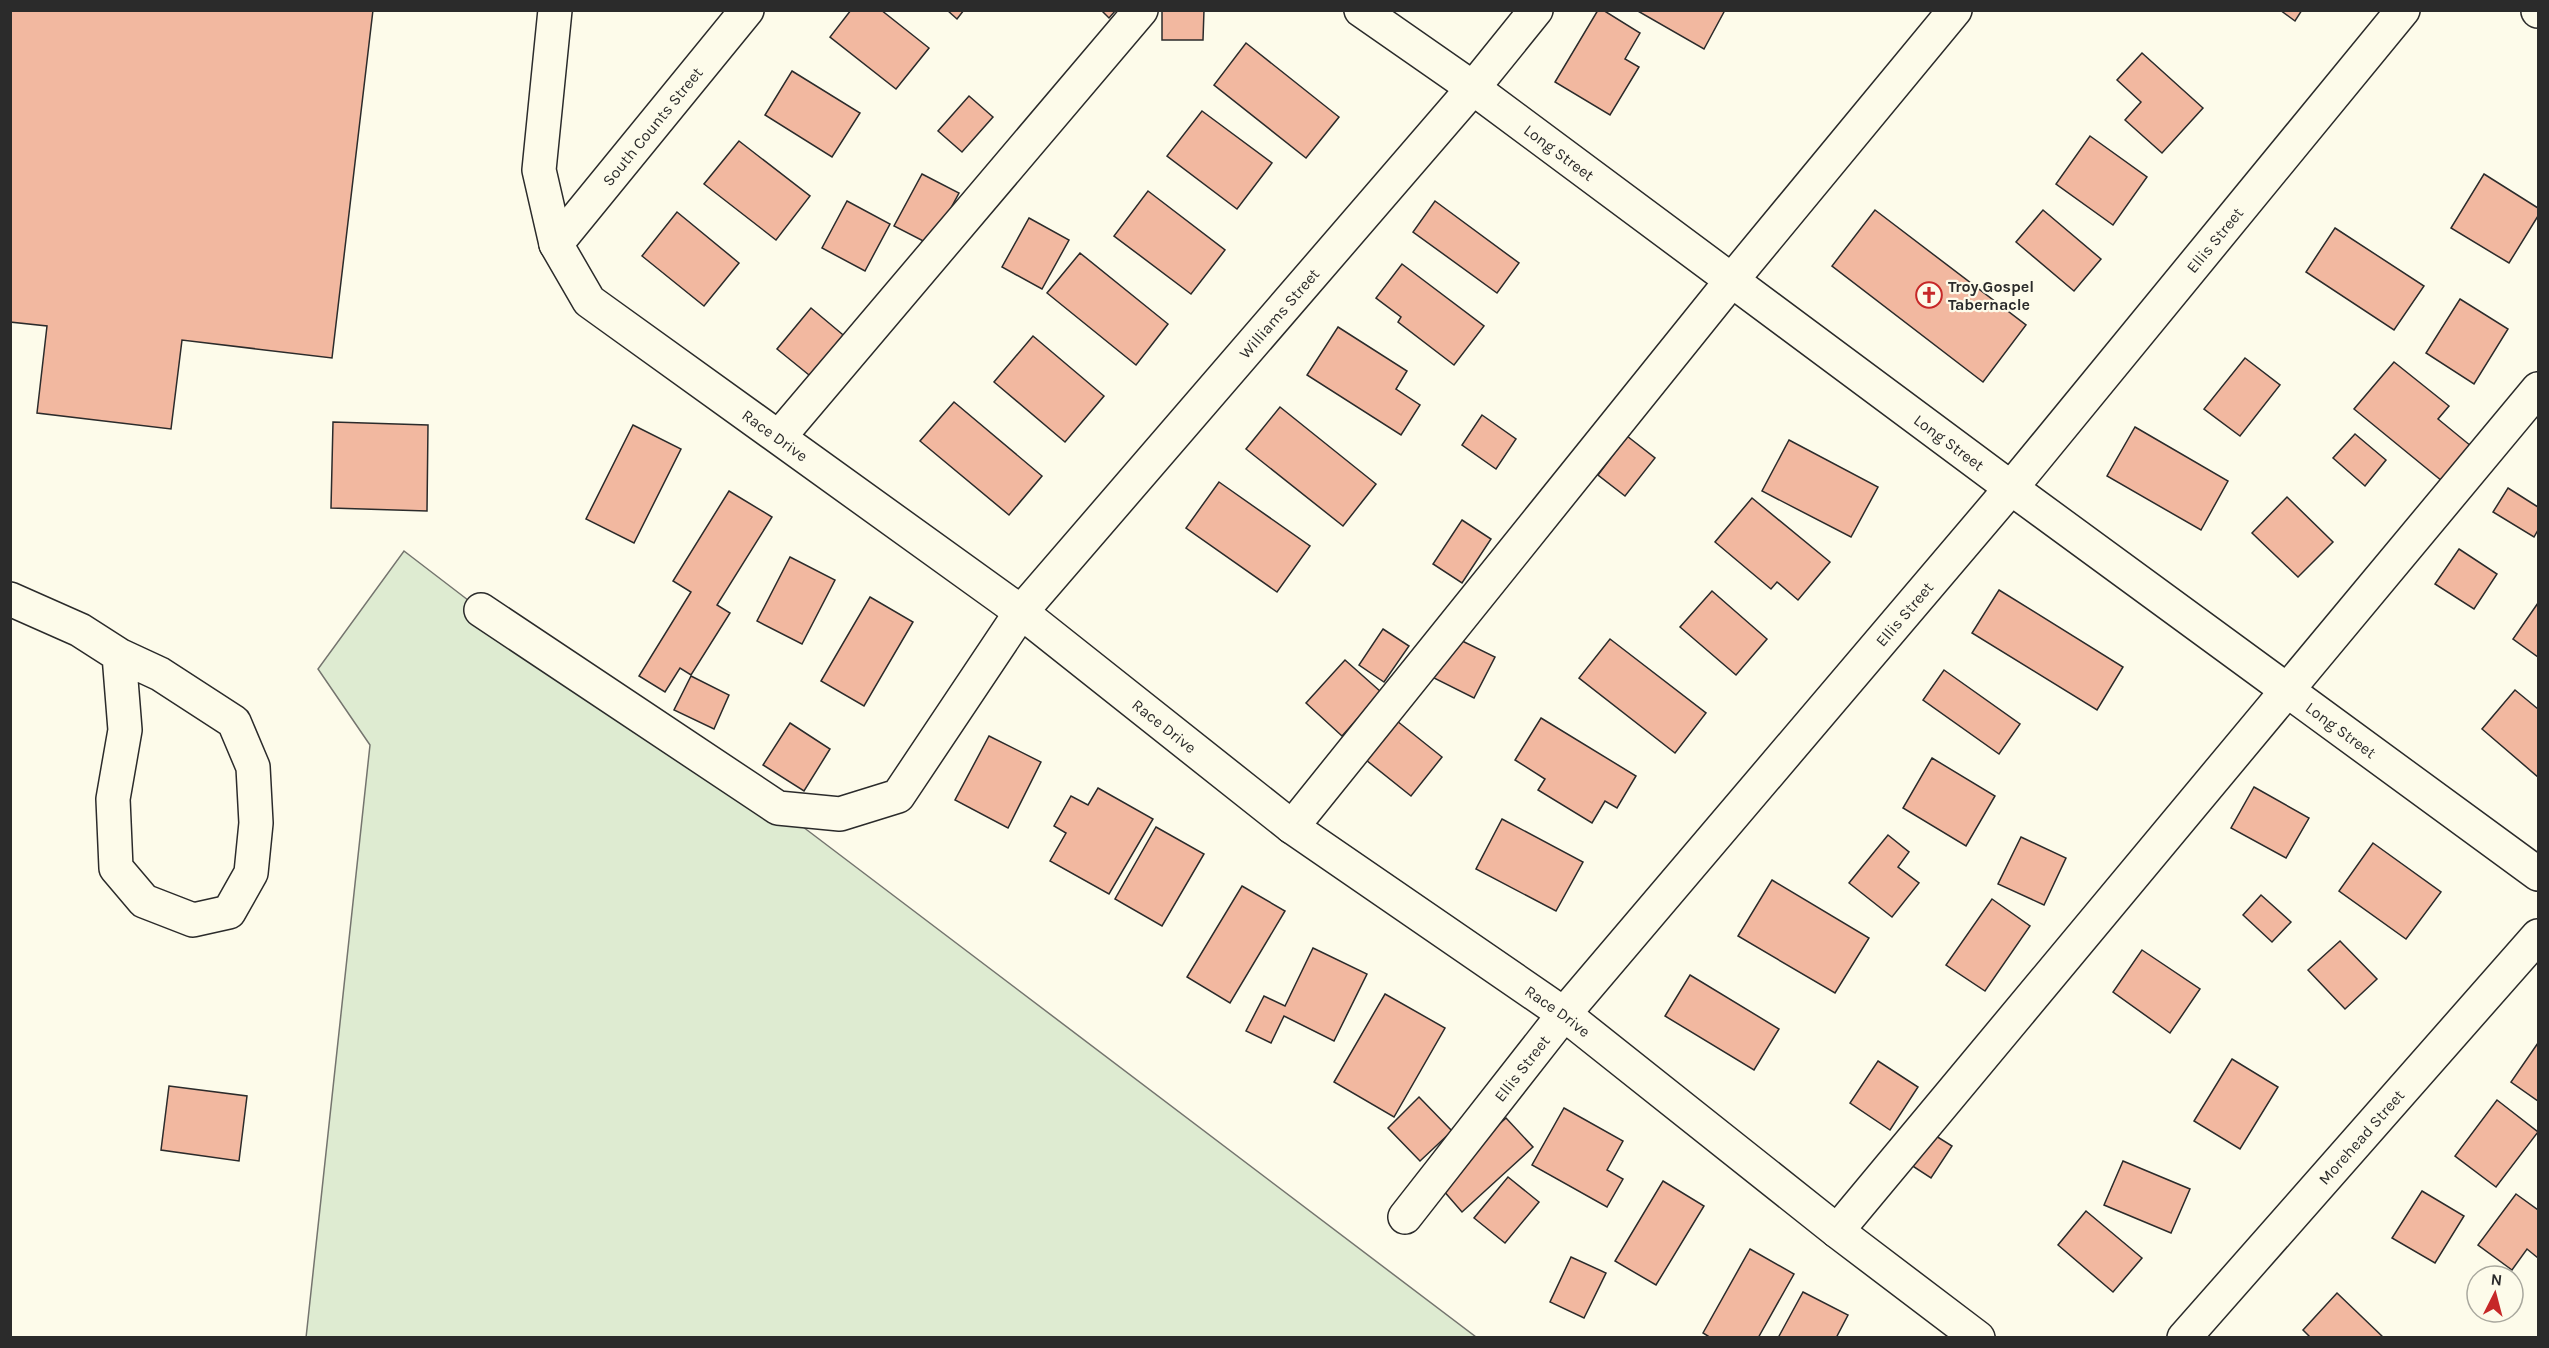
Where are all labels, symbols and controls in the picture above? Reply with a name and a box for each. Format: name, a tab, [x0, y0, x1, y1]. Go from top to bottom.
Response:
street label: South Counts Street	[598, 63, 707, 190]
street label: Long Street	[1520, 120, 1598, 185]
street label: Ellis Street	[2182, 204, 2247, 277]
street label: Williams Street	[1235, 265, 1323, 362]
place label: Troy Gospel Tabernacle	[1948, 277, 2034, 314]
church icon: Troy Gospel Tabernacle	[1914, 280, 1944, 310]
street label: Race Drive	[738, 405, 811, 465]
street label: Long Street	[1910, 410, 1988, 475]
street label: Ellis Street	[1872, 578, 1937, 650]
street label: Race Drive	[1128, 695, 1200, 757]
street label: Long Street	[2302, 698, 2380, 762]
street label: Race Drive	[1521, 981, 1594, 1041]
street label: Ellis Street	[1490, 1032, 1554, 1105]
street label: Morehead Street	[2315, 1086, 2408, 1189]
north arrow	[2465, 1264, 2525, 1324]
text: N	[2490, 1270, 2503, 1290]

